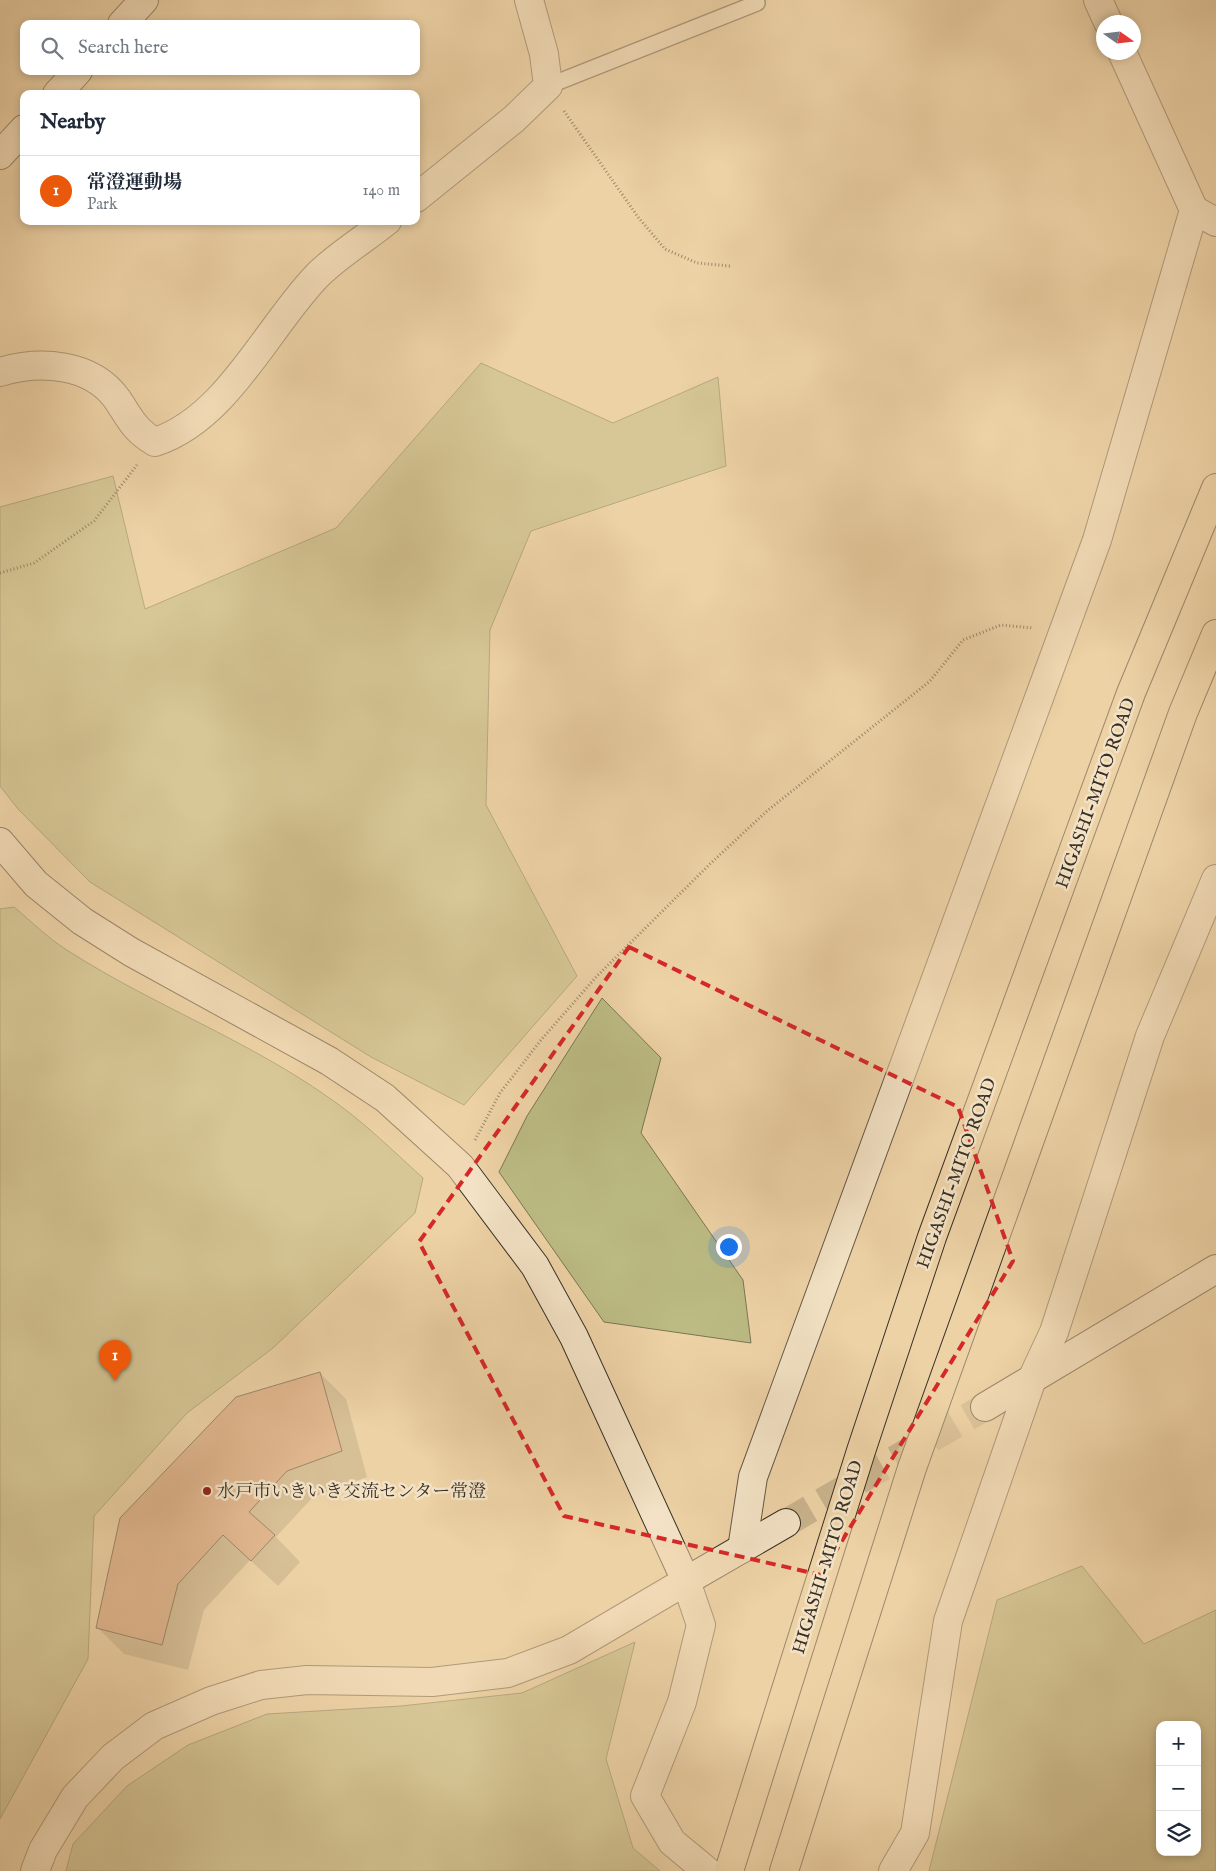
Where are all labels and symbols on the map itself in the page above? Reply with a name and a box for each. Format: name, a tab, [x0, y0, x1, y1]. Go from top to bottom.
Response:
north arrow	[1096, 15, 1141, 60]
street label: HIGASHI-MITO ROAD	[1051, 695, 1142, 892]
street label: HIGASHI-MITO ROAD	[912, 1075, 1003, 1272]
your location	[716, 1234, 742, 1260]
pin: 1	[99, 1340, 131, 1381]
street label: HIGASHI-MITO ROAD	[788, 1458, 869, 1657]
place label: 水戸市いきいき交流センター常澄	[217, 1481, 486, 1504]
marker: 水戸市いきいき交流センター常澄	[201, 1485, 213, 1497]

